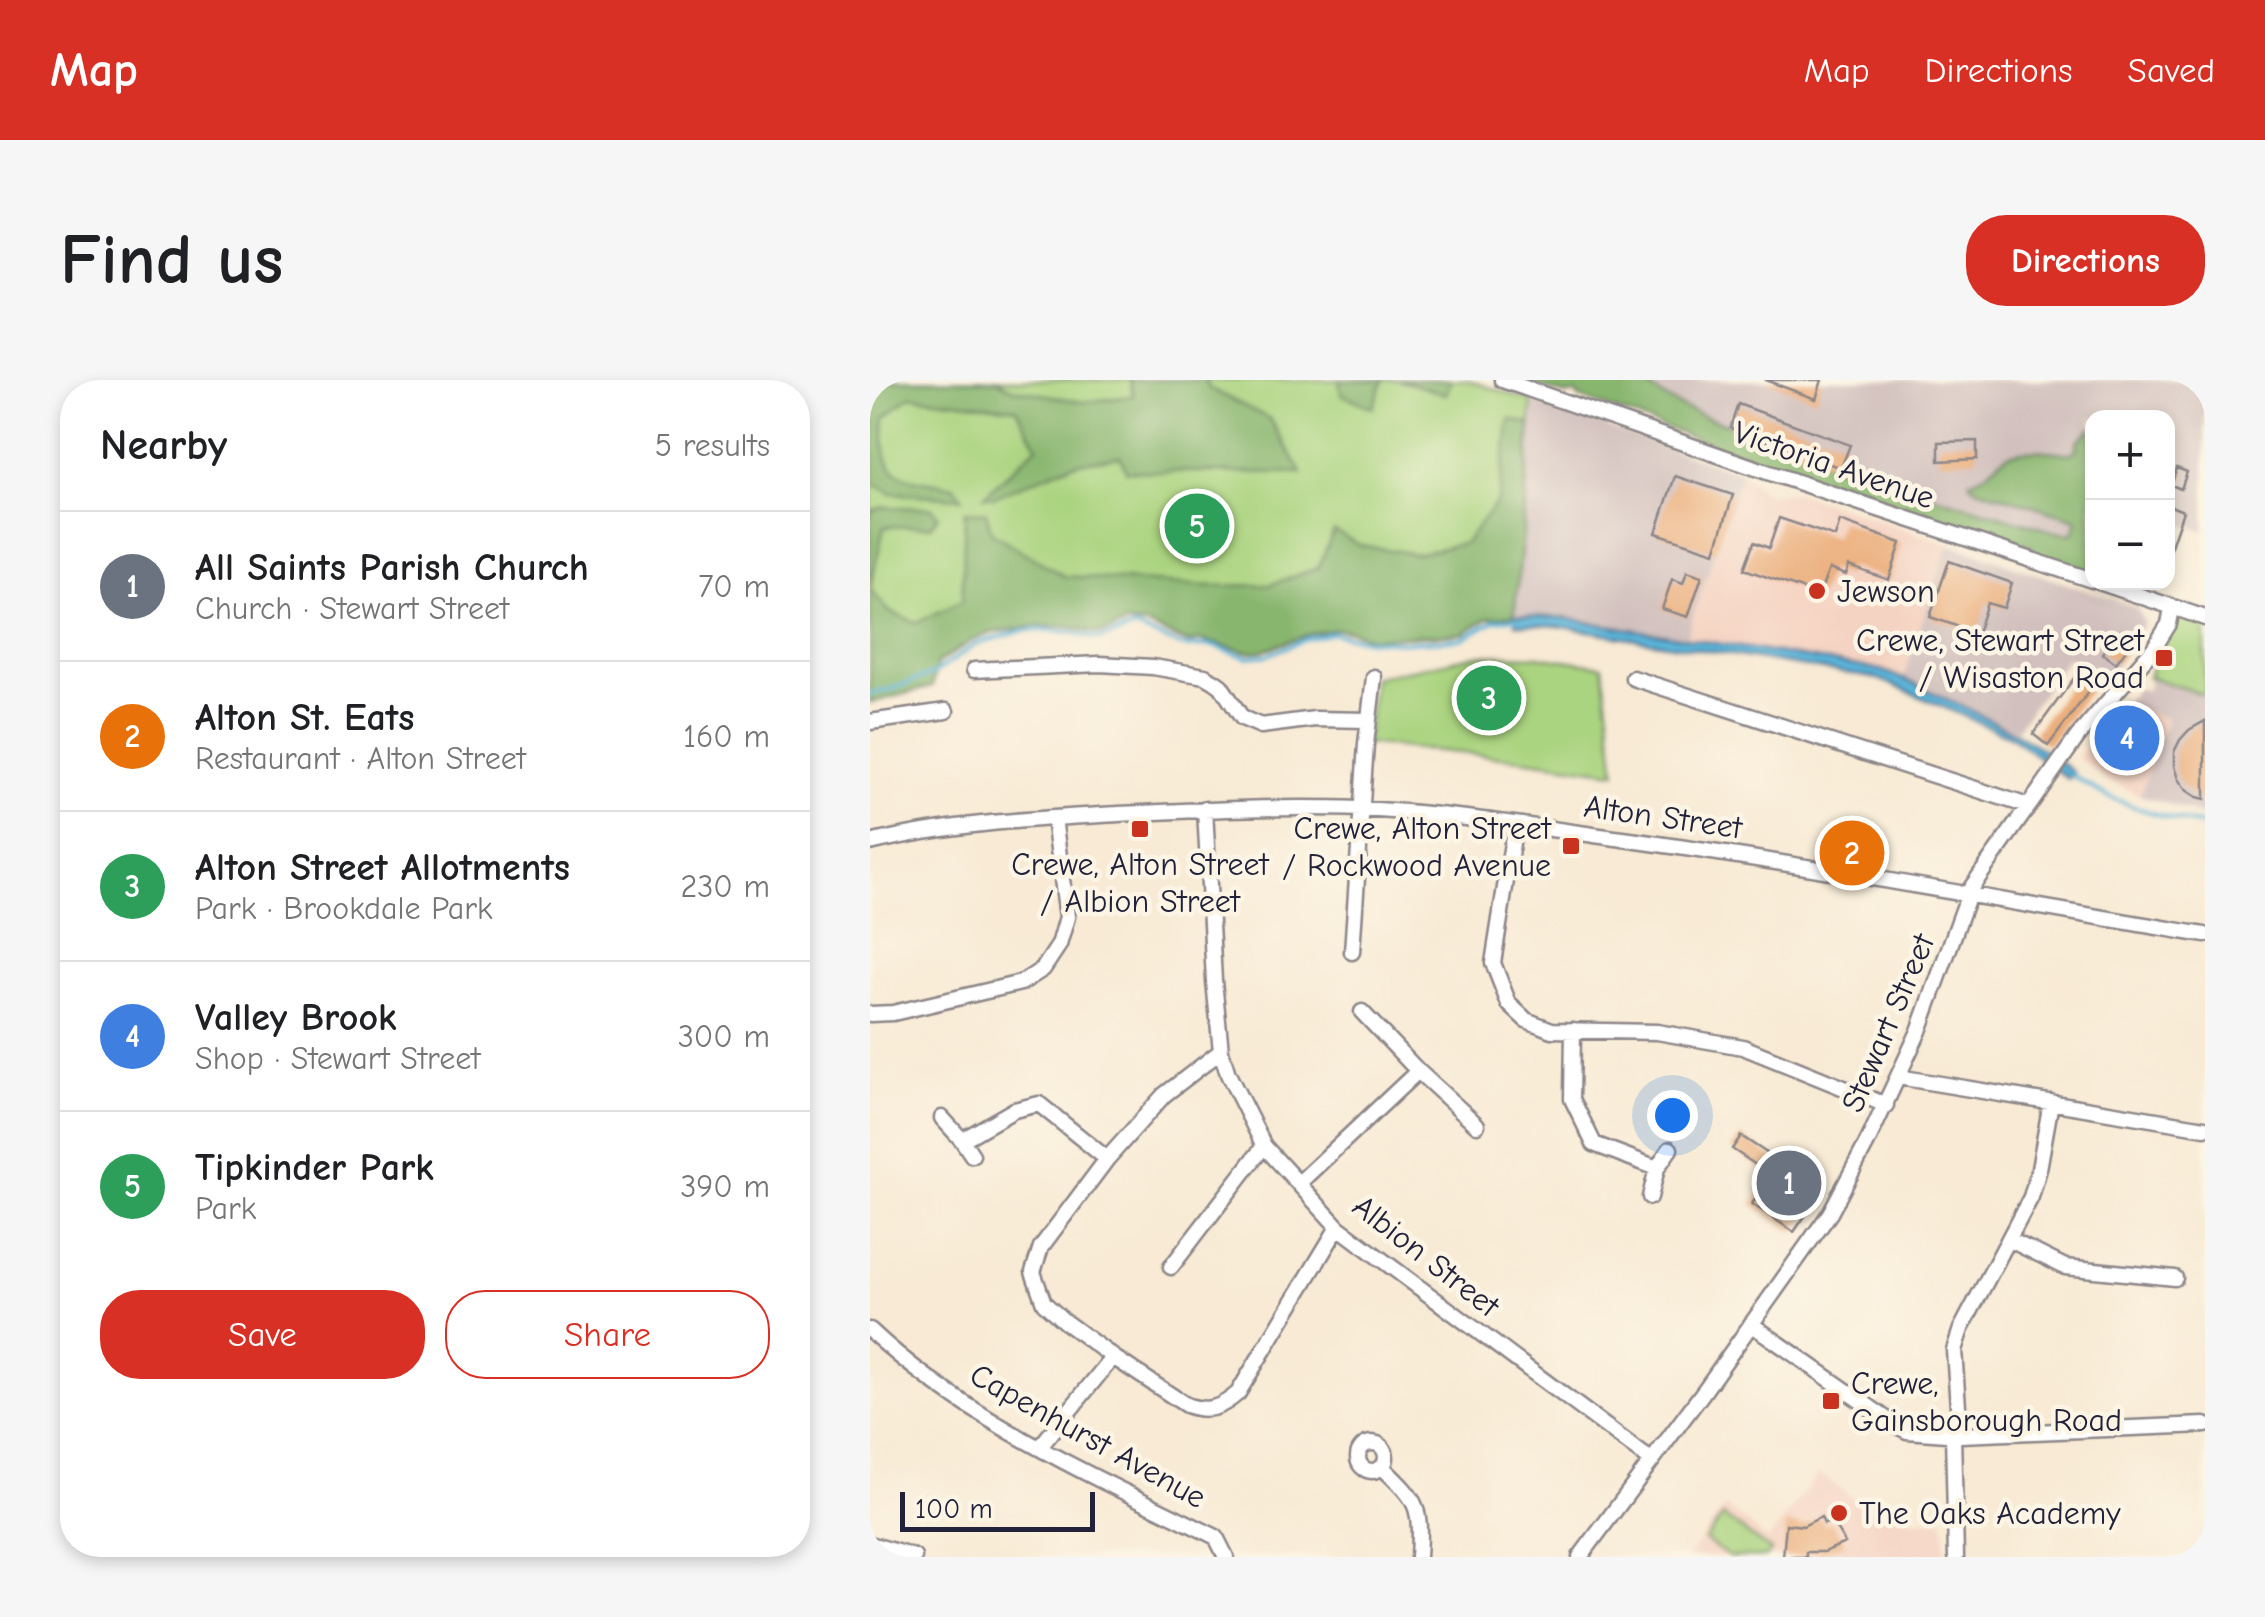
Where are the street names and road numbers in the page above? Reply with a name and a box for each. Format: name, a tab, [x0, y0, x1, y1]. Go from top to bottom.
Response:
street label: Victoria Avenue	[1729, 413, 1939, 517]
street label: Alton Street	[1582, 788, 1745, 847]
street label: Stewart Street	[1834, 928, 1942, 1118]
street label: Albion Street	[1345, 1187, 1507, 1325]
street label: Capenhurst Avenue	[964, 1356, 1212, 1516]

